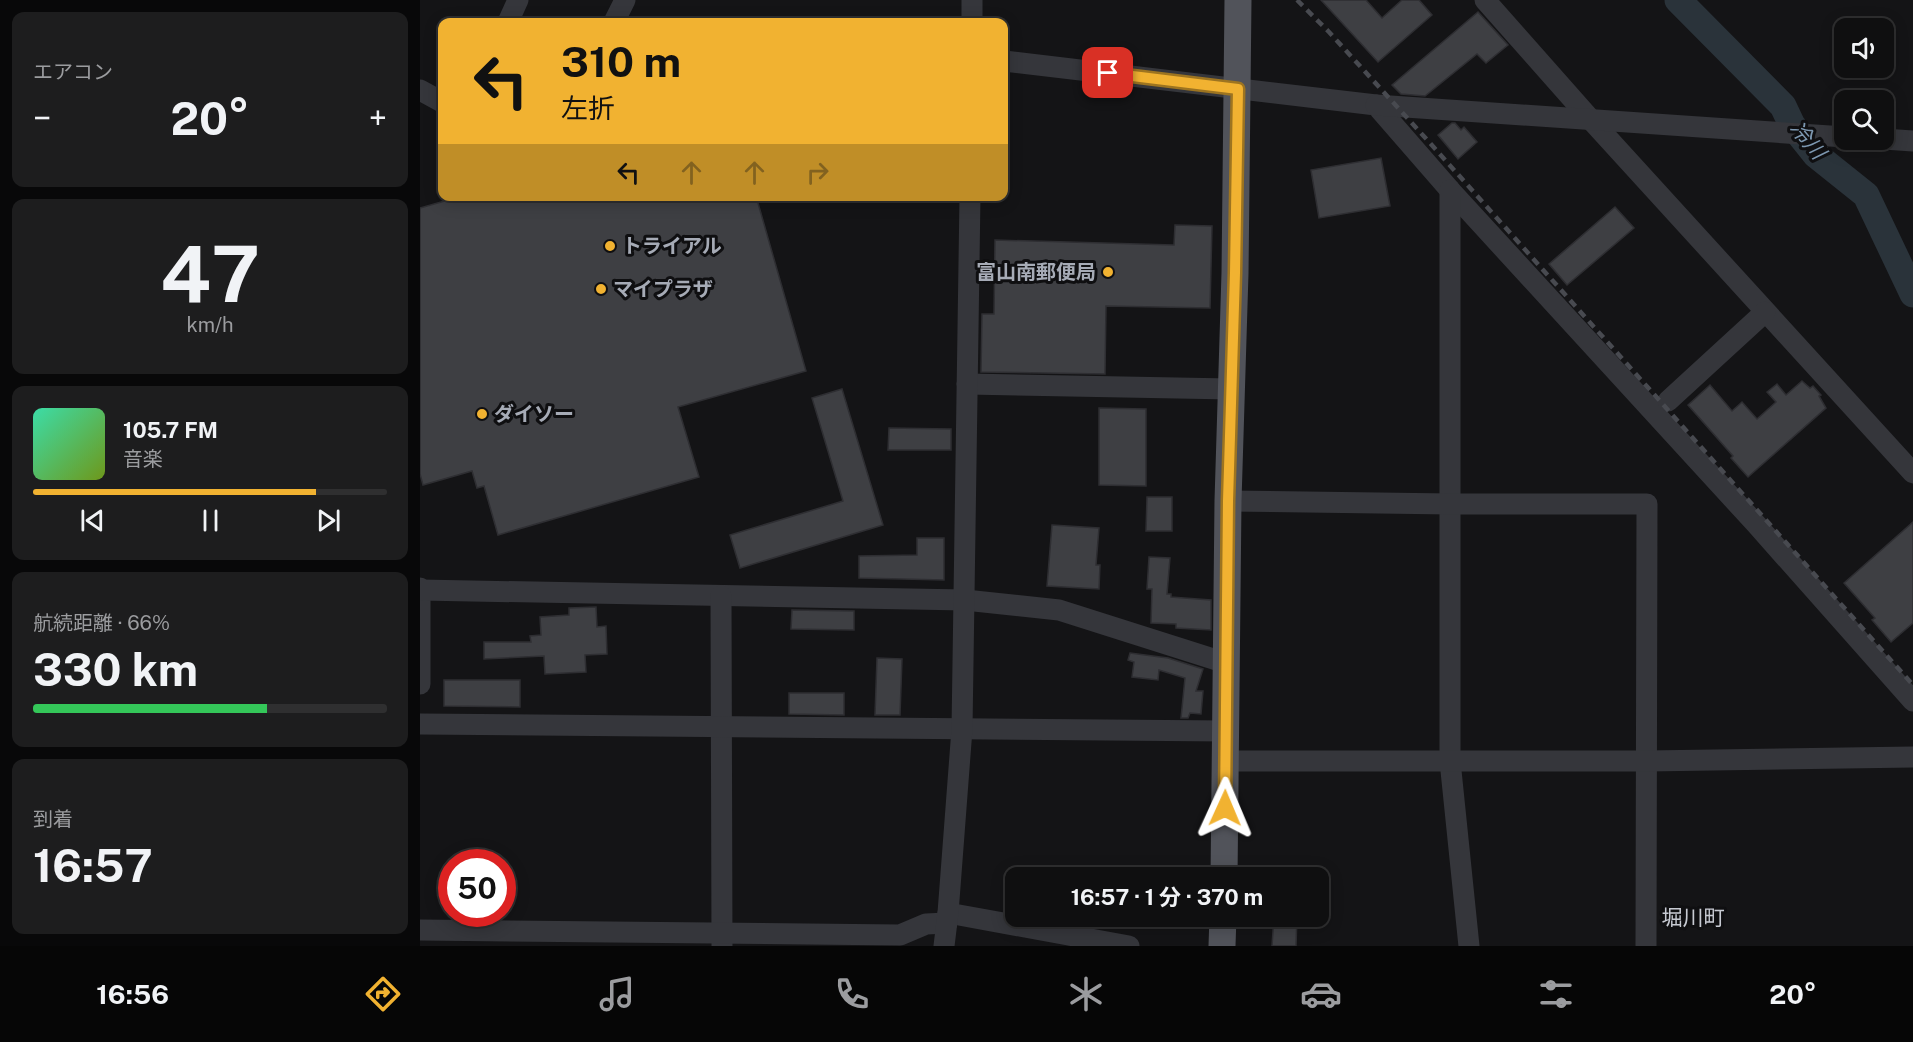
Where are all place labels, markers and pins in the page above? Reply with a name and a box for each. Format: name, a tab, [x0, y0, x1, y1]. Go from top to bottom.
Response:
pin	[1082, 47, 1133, 98]
place label: トライアル	[622, 234, 722, 258]
marker: トライアル	[603, 239, 617, 253]
place label: 富山南郵便局	[976, 260, 1096, 284]
marker: 富山南郵便局	[1101, 265, 1115, 279]
place label: マイプラザ	[613, 277, 713, 301]
marker: マイプラザ	[594, 282, 608, 296]
place label: ダイソー	[494, 402, 574, 426]
marker: ダイソー	[475, 407, 489, 421]

